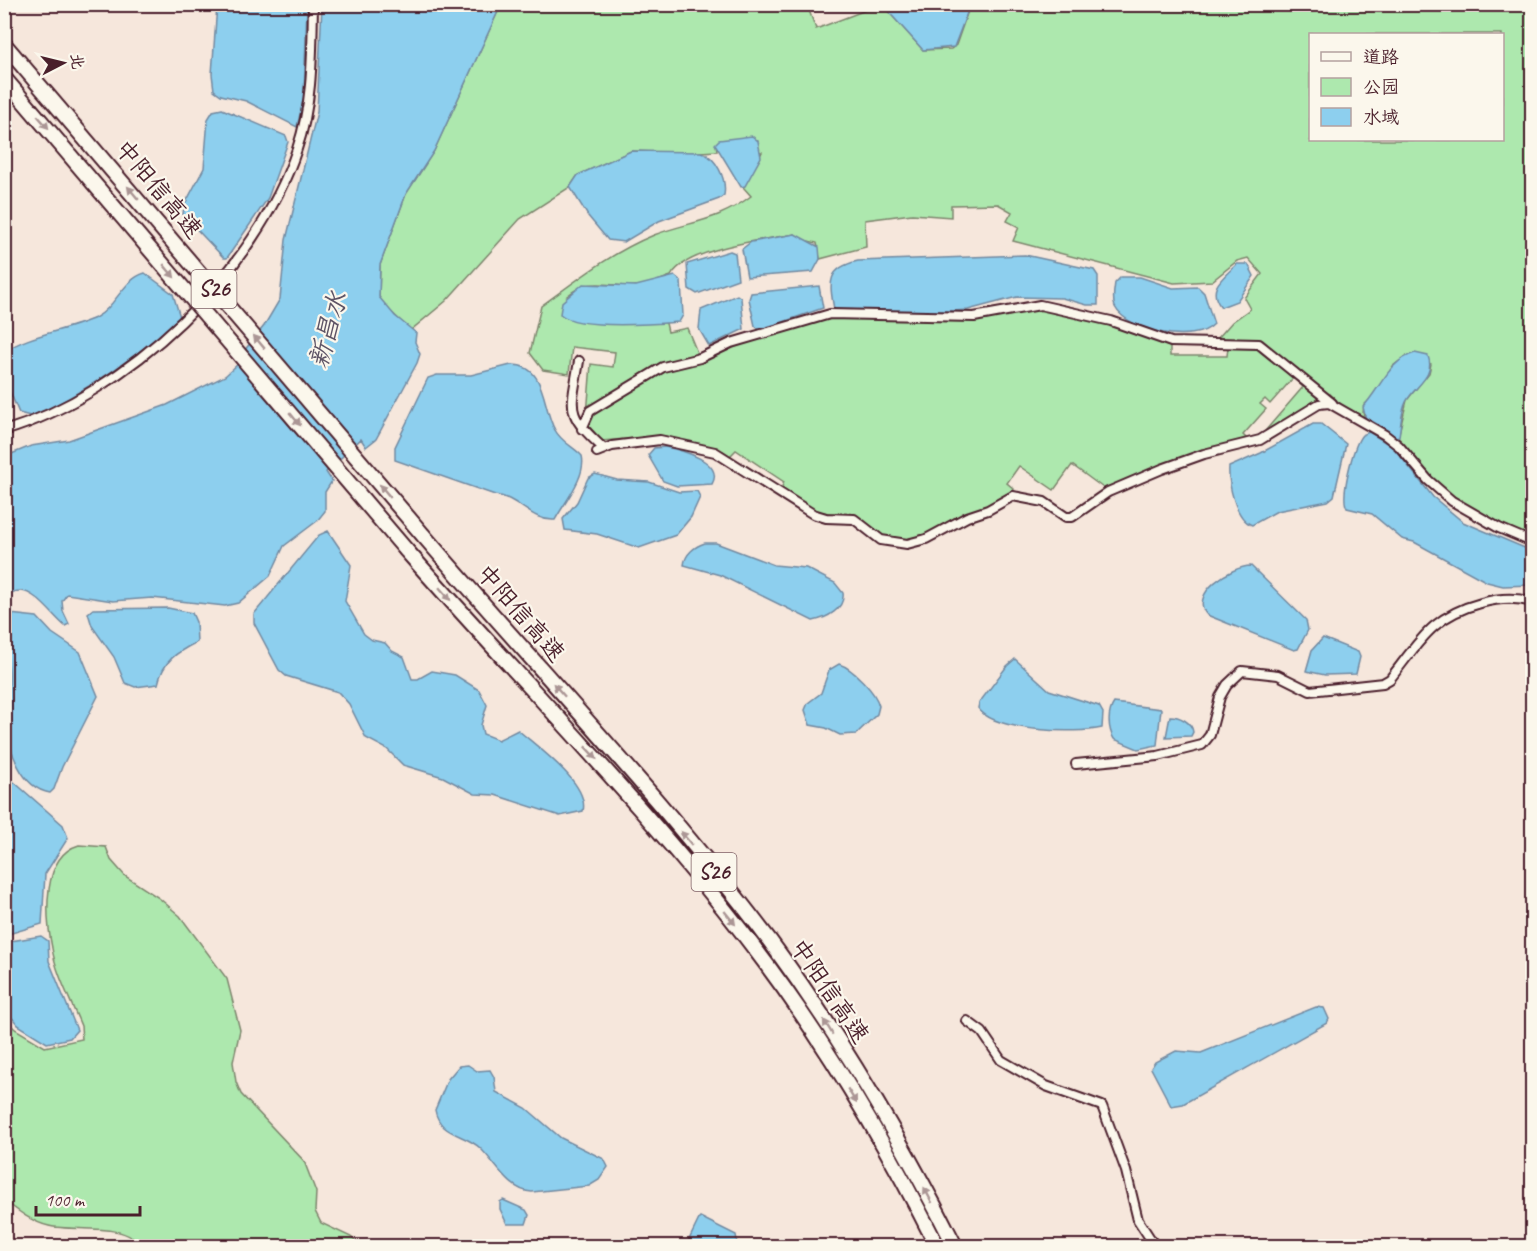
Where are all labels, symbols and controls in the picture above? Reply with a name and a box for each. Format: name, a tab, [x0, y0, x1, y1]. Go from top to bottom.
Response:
north arrow	[33, 33, 93, 93]
legend	[1309, 33, 1504, 141]
text: 道路	[1363, 46, 1399, 68]
text: 北	[66, 52, 88, 70]
text: 公园	[1363, 76, 1399, 98]
text: 水域	[1363, 106, 1399, 128]
one-way arrow	[36, 114, 49, 129]
street label: 中阳信高速	[109, 133, 209, 245]
one-way arrow	[127, 186, 140, 201]
one-way arrow	[163, 263, 176, 279]
road number: S26	[192, 270, 236, 308]
water label: 新昌水	[301, 287, 355, 372]
one-way arrow	[253, 335, 266, 350]
one-way arrow	[288, 411, 301, 426]
one-way arrow	[379, 484, 392, 499]
street label: 中阳信高速	[470, 558, 572, 668]
one-way arrow	[438, 586, 451, 601]
one-way arrow	[552, 683, 566, 698]
one-way arrow	[584, 745, 598, 760]
one-way arrow	[680, 831, 693, 846]
road number: S26	[692, 853, 736, 891]
one-way arrow	[724, 910, 736, 925]
street label: 中阳信高速	[784, 933, 876, 1049]
one-way arrow	[823, 1019, 834, 1035]
one-way arrow	[847, 1088, 858, 1104]
scale bar	[36, 1179, 140, 1217]
one-way arrow	[923, 1186, 933, 1203]
text: 100 m	[45, 1189, 86, 1211]

